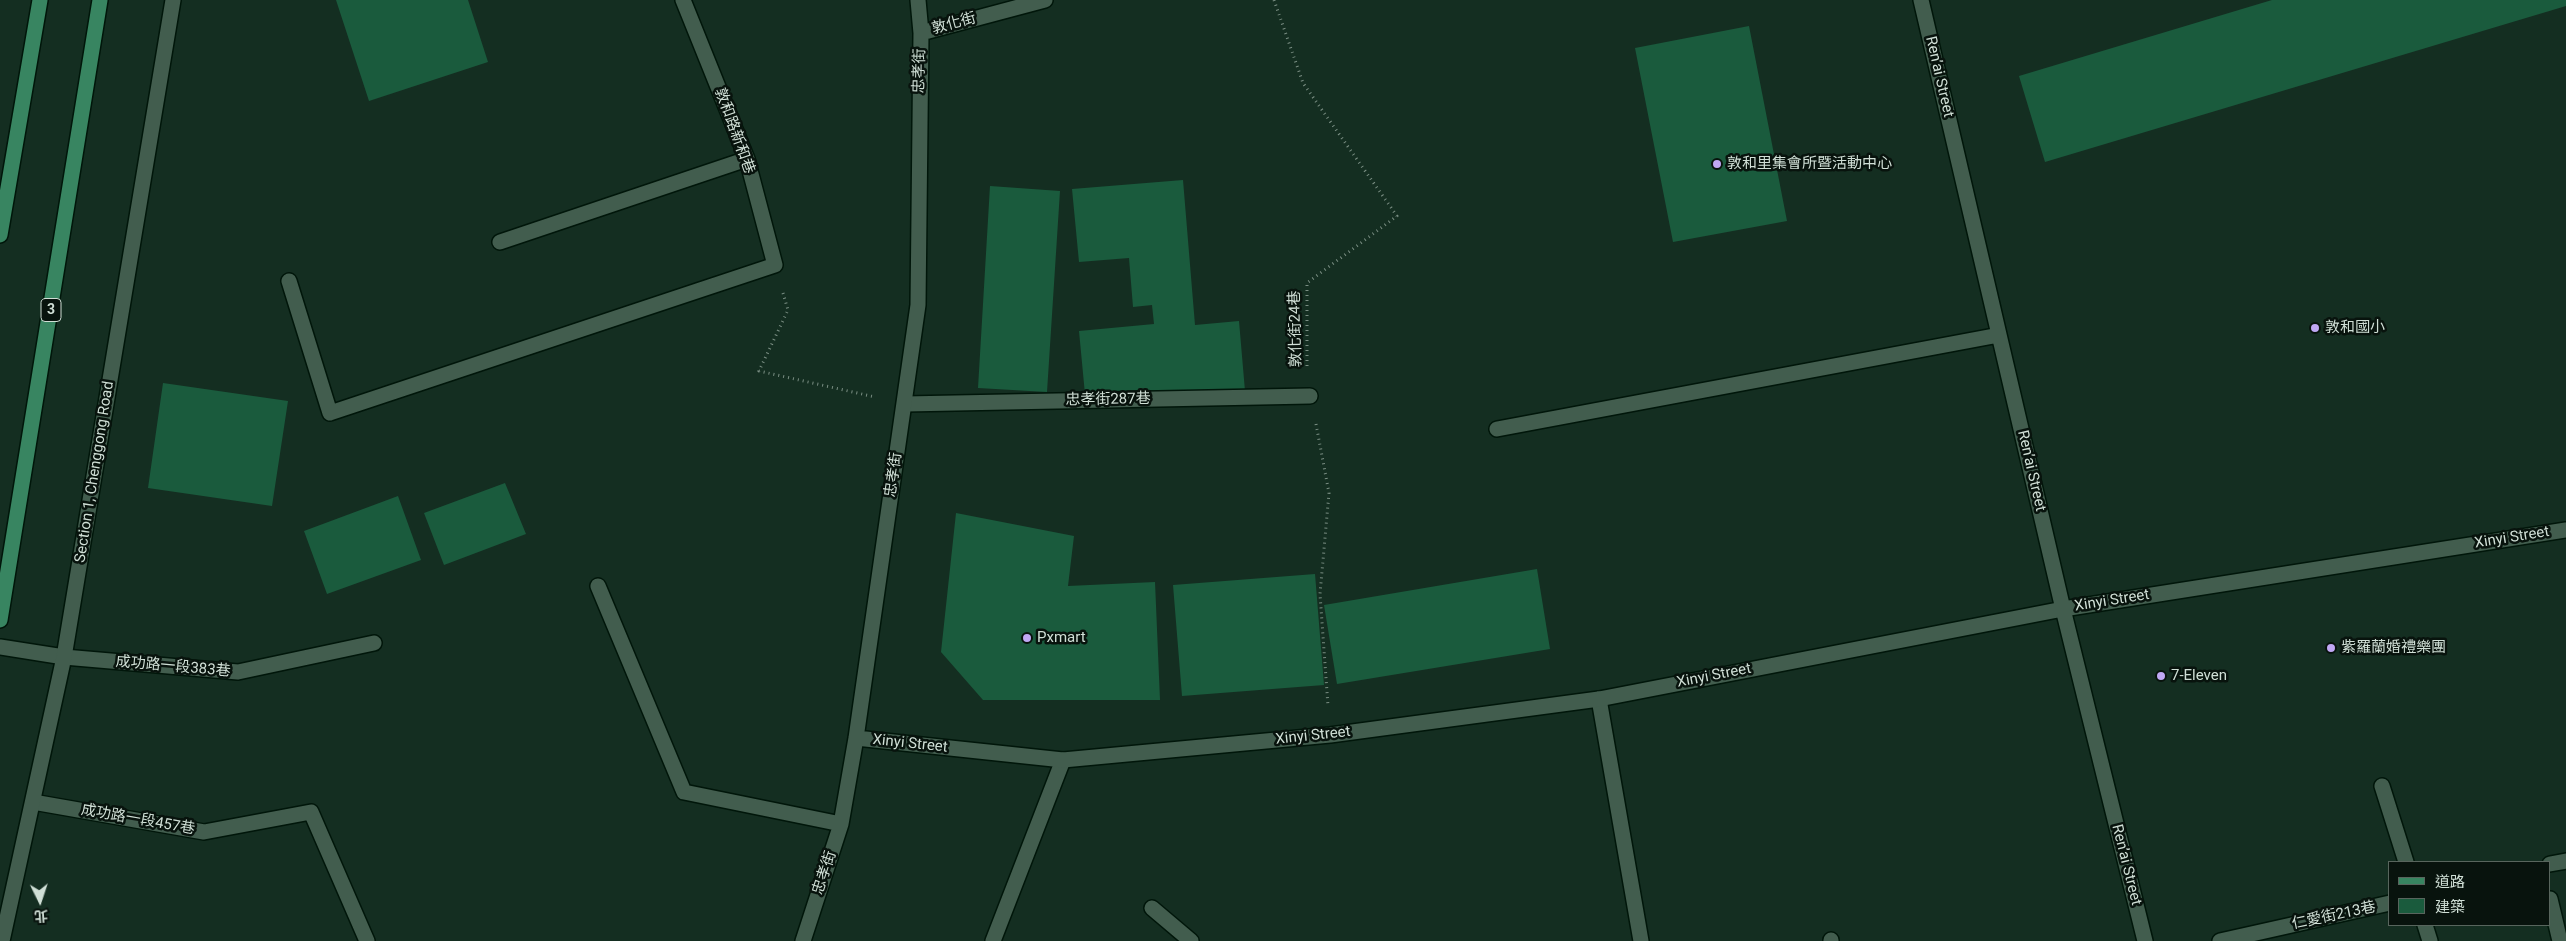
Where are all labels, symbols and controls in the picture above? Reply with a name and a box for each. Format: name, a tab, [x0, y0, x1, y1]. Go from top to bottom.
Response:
street label: 敦化街	[930, 9, 978, 39]
street label: Ren’ai Street	[1921, 35, 1957, 119]
street label: 忠孝街	[911, 48, 929, 94]
street label: 敦和路新和巷	[710, 86, 758, 176]
place label: 敦和里集會所暨活動中心	[1727, 155, 1892, 173]
marker: 敦和里集會所暨活動中心	[1711, 158, 1723, 170]
street label: 敦化街24巷	[1286, 290, 1306, 368]
road number: 3	[41, 298, 61, 322]
place label: 敦和國小	[2325, 319, 2385, 337]
marker: 敦和國小	[2309, 322, 2321, 334]
street label: Section 1, Chenggong Road	[72, 380, 118, 564]
street label: 忠孝街287巷	[1065, 390, 1151, 410]
street label: Ren’ai Street	[2013, 429, 2049, 513]
street label: 忠孝街	[882, 451, 906, 499]
street label: Xinyi Street	[2473, 523, 2551, 553]
street label: Xinyi Street	[2073, 586, 2151, 616]
place label: Pxmart	[1037, 629, 1086, 647]
marker: Pxmart	[1021, 632, 1033, 644]
place label: 紫羅蘭婚禮樂團	[2341, 639, 2446, 657]
marker: 紫羅蘭婚禮樂團	[2325, 642, 2337, 654]
street label: 成功路一段383巷	[115, 653, 231, 681]
street label: Xinyi Street	[1675, 660, 1753, 692]
place label: 7-Eleven	[2171, 667, 2227, 685]
marker: 7-Eleven	[2155, 670, 2167, 682]
street label: Xinyi Street	[1275, 723, 1351, 749]
street label: Xinyi Street	[872, 731, 948, 757]
street label: 成功路一段457巷	[80, 801, 196, 839]
street label: Ren’ai Street	[2107, 823, 2145, 907]
street label: 忠孝街	[809, 849, 841, 897]
legend	[2388, 861, 2551, 926]
text: 道路	[2435, 873, 2465, 891]
north arrow	[15, 876, 65, 926]
street label: 仁愛街213巷	[2290, 898, 2378, 934]
text: 建築	[2435, 898, 2465, 916]
text: 北	[34, 907, 49, 924]

